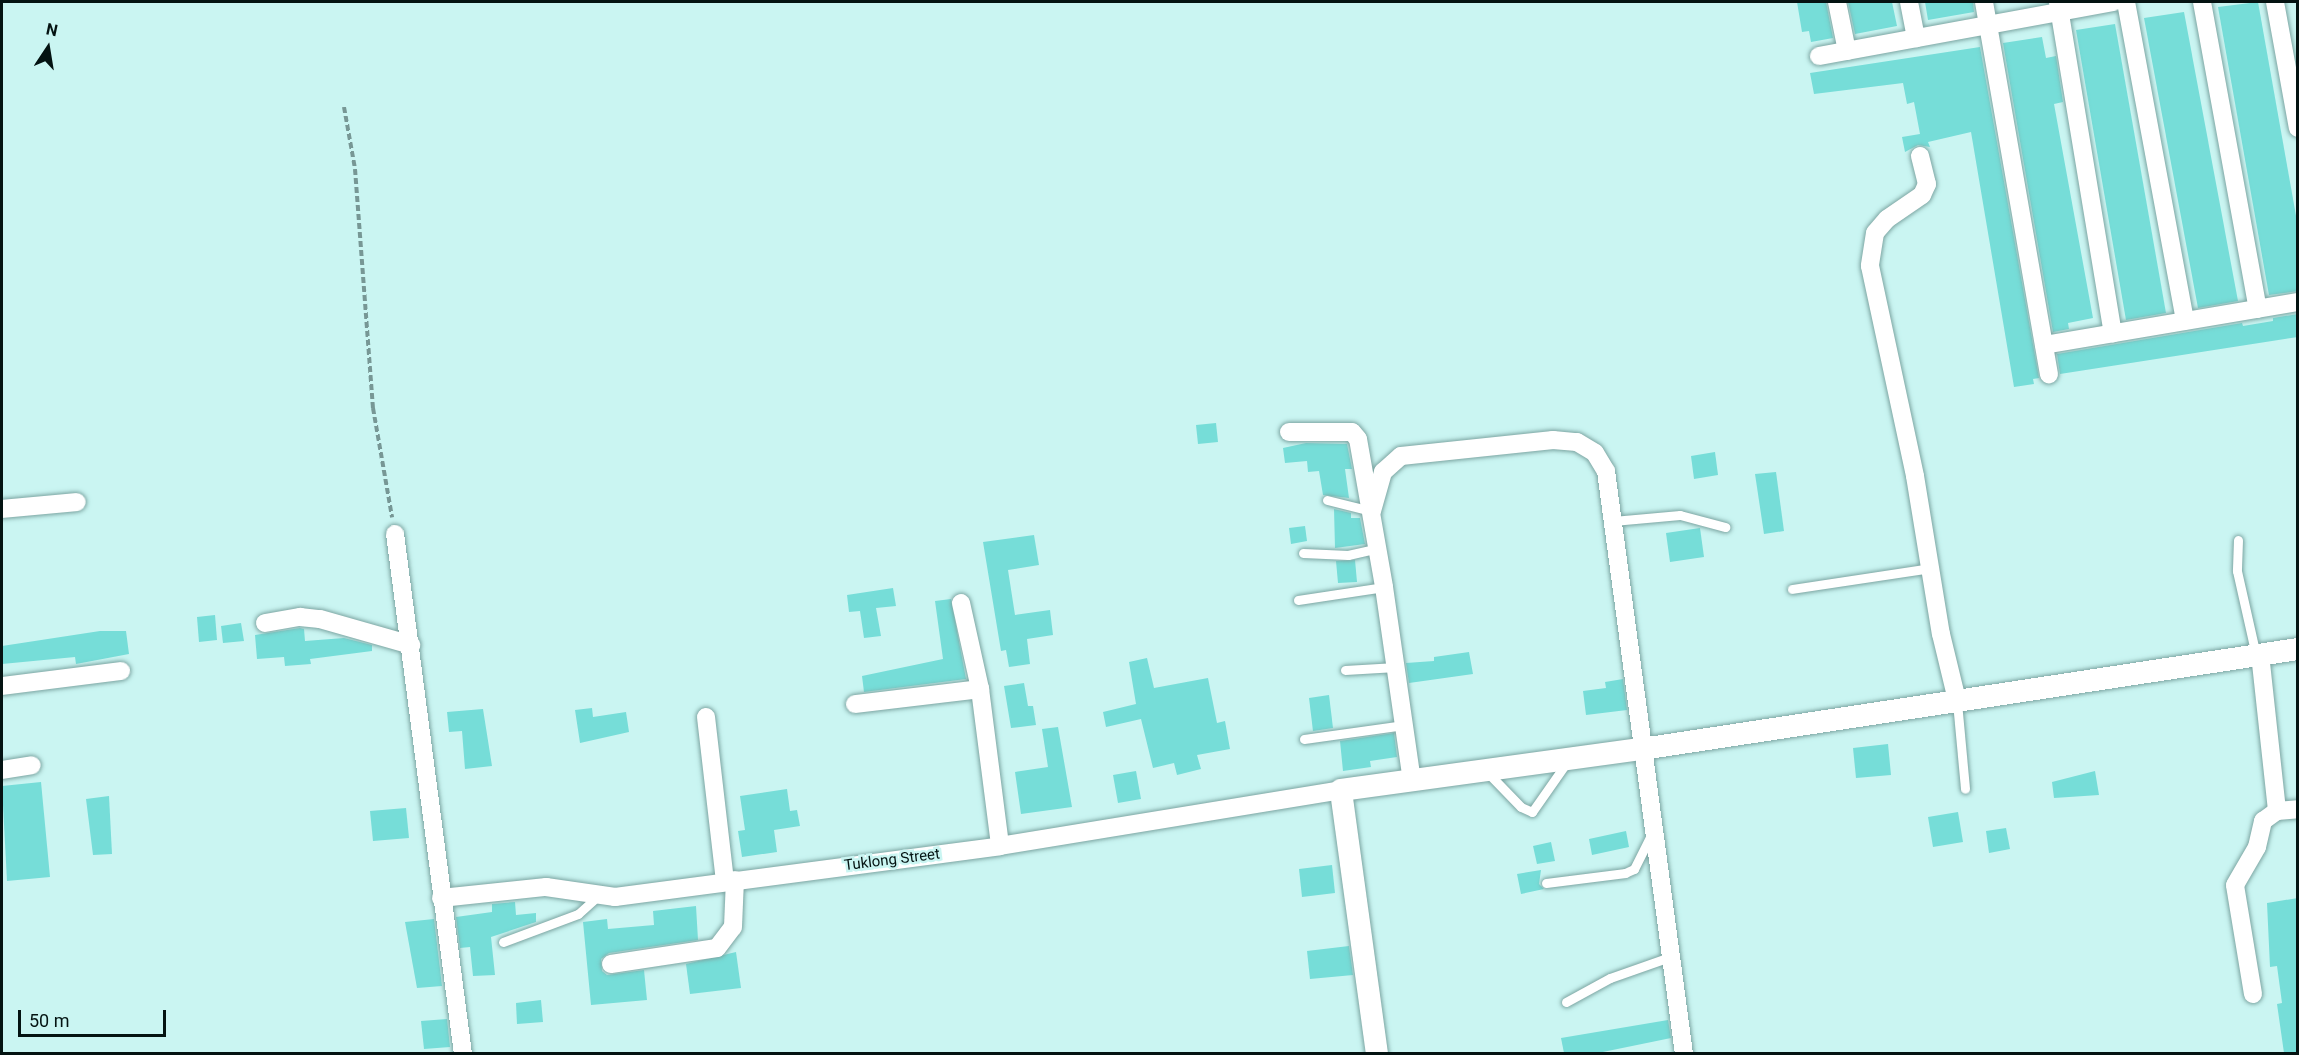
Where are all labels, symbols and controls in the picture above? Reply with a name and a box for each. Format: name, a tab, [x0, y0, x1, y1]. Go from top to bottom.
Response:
north arrow	[18, 18, 78, 78]
text: N	[44, 19, 59, 40]
street label: Tuklong Street	[843, 845, 941, 875]
scale bar	[21, 998, 170, 1036]
text: 50 m	[29, 1010, 69, 1031]

